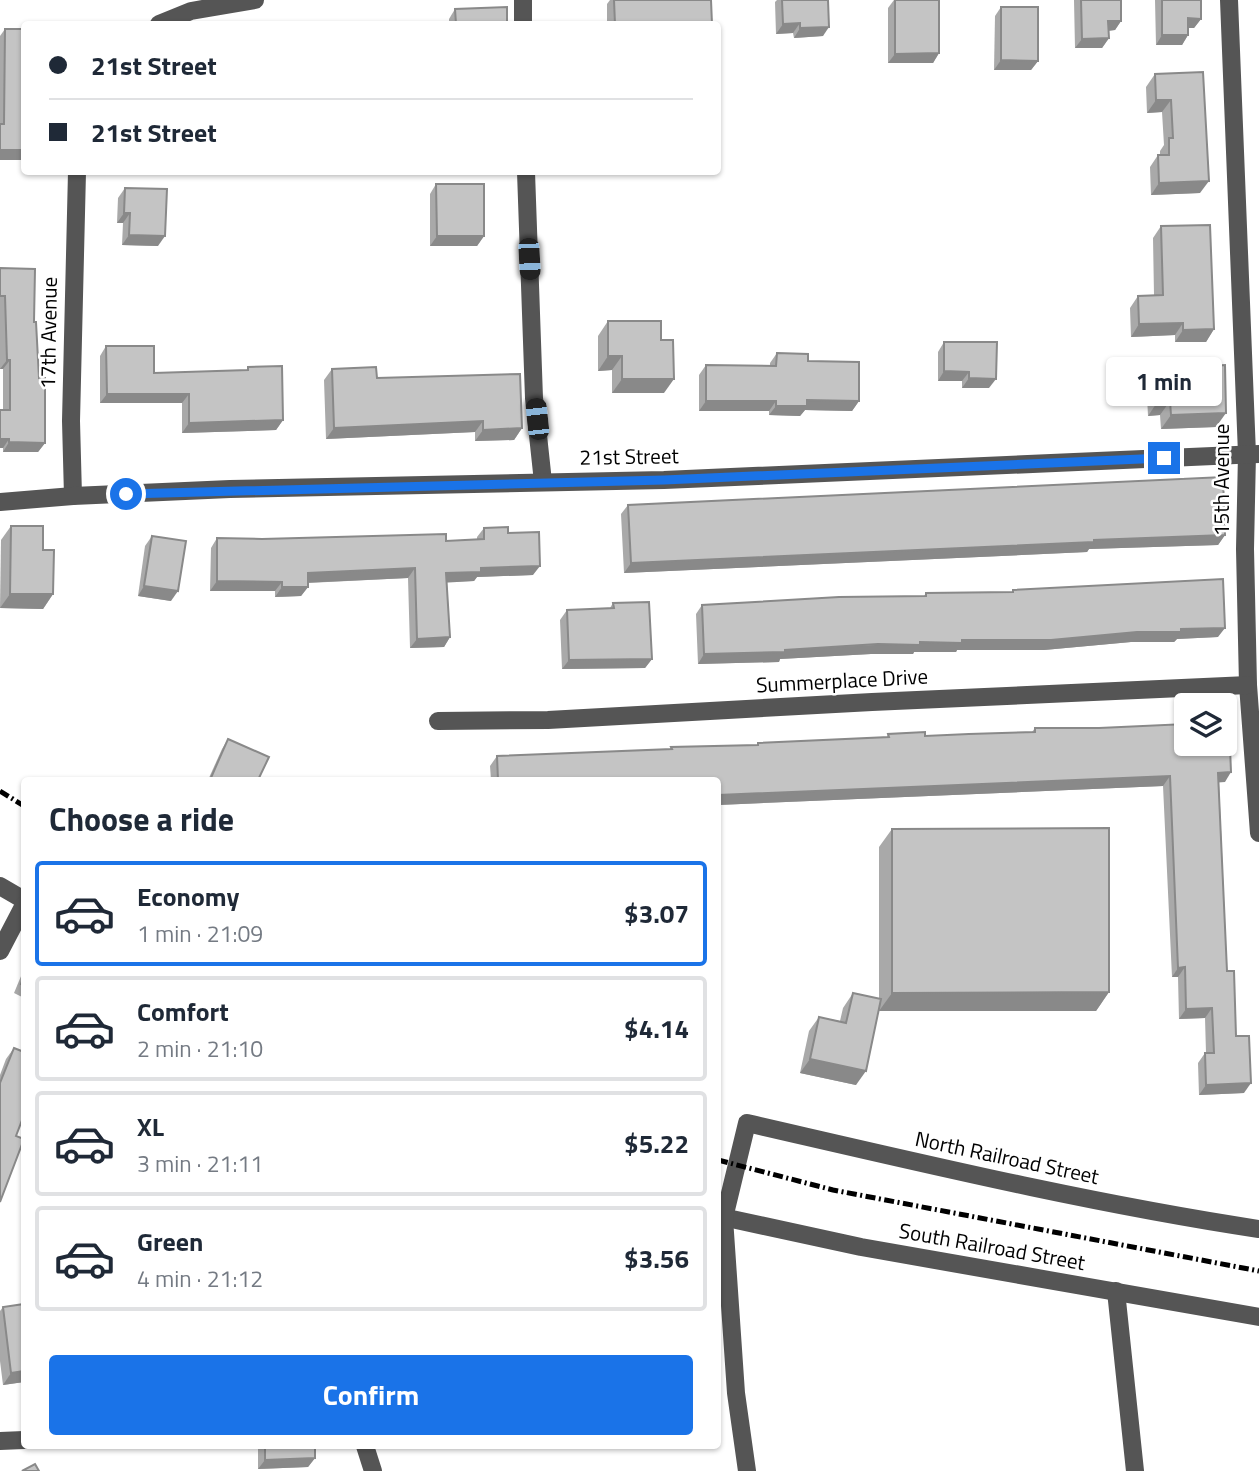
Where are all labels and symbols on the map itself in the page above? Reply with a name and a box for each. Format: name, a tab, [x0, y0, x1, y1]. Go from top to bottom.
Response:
car	[518, 237, 541, 281]
street label: 17th Avenue	[31, 276, 65, 389]
callout: 1 min	[1106, 356, 1222, 406]
car	[525, 397, 550, 441]
street label: 15th Avenue	[1205, 424, 1237, 536]
street label: 21st Street	[579, 439, 680, 473]
route end	[1148, 442, 1180, 474]
route start	[110, 478, 142, 510]
street label: Summerplace Drive	[755, 660, 929, 700]
street label: North Railroad Street	[912, 1122, 1103, 1192]
street label: South Railroad Street	[897, 1214, 1088, 1278]

